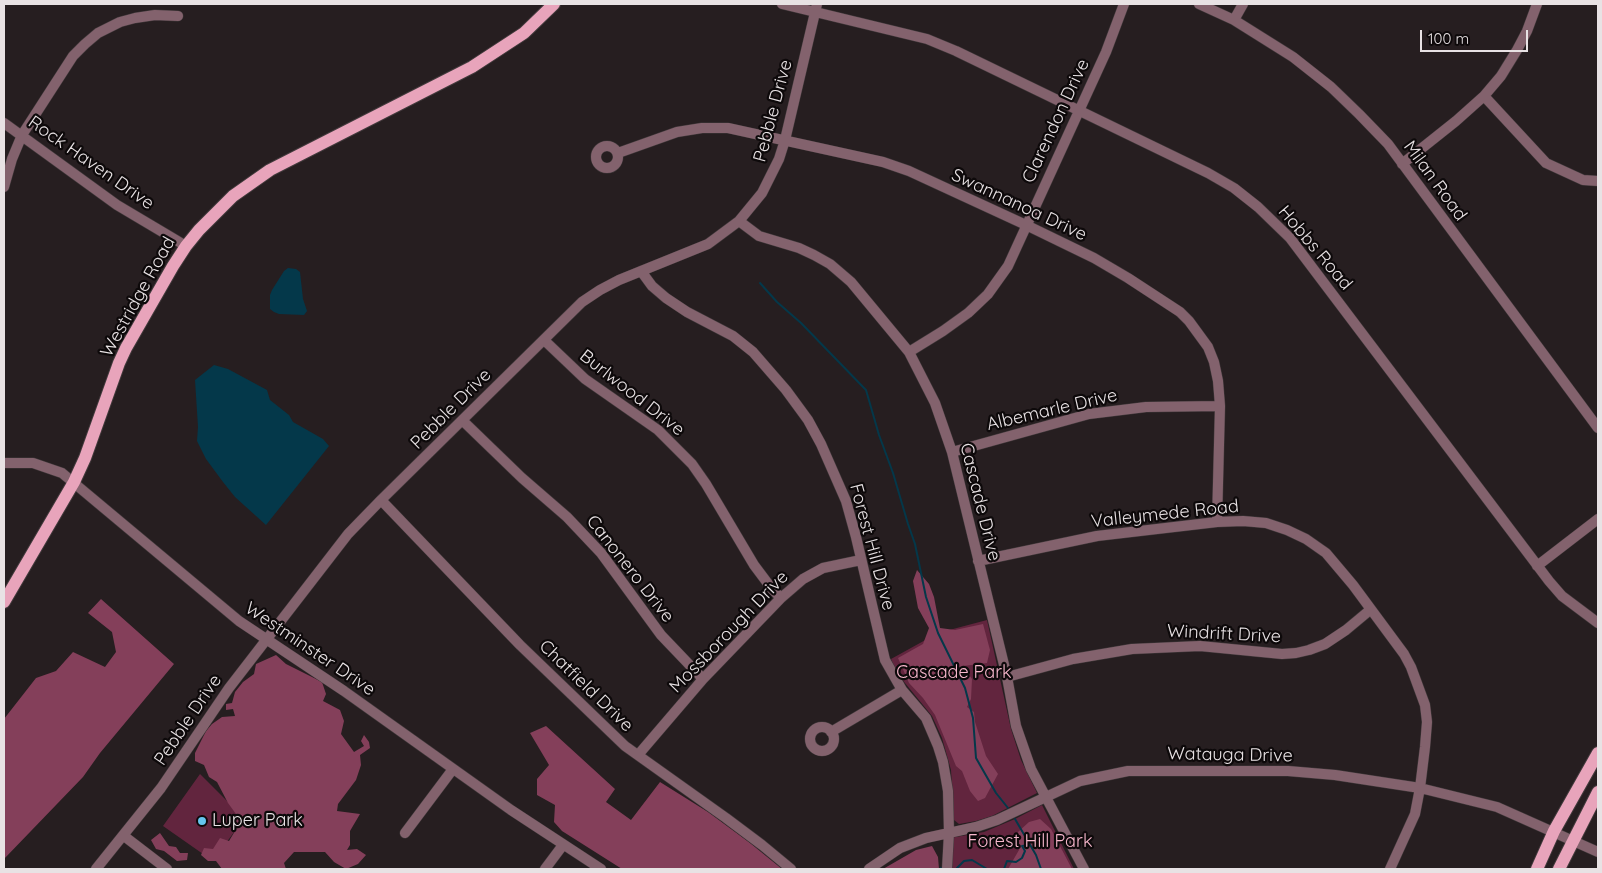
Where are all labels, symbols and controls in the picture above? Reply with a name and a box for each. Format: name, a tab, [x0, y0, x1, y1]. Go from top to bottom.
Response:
scale bar	[1422, 20, 1530, 52]
text: 100 m	[1428, 29, 1469, 48]
street label: Clarendon Drive	[1018, 56, 1094, 186]
street label: Pebble Drive	[749, 58, 797, 164]
street label: Rock Haven Drive	[24, 112, 158, 214]
street label: Milan Road	[1399, 137, 1471, 225]
street label: Swannanoa Drive	[948, 164, 1090, 246]
street label: Hobbs Road	[1273, 201, 1357, 295]
street label: Westridge Road	[96, 233, 180, 361]
street label: Burlwood Drive	[575, 345, 689, 441]
street label: Pebble Drive	[406, 364, 496, 454]
street label: Albemarle Drive	[985, 384, 1119, 436]
street label: Cascade Drive	[955, 441, 1005, 563]
street label: Forest Hill Drive	[845, 481, 899, 613]
street label: Valleymede Road	[1090, 496, 1240, 532]
street label: Canonero Drive	[581, 511, 679, 627]
street label: Mossborough Drive	[665, 566, 793, 698]
street label: Westminster Drive	[241, 597, 379, 701]
street label: Windrift Drive	[1166, 620, 1282, 648]
street label: Chatfield Drive	[534, 636, 638, 736]
park label: Cascade Park	[896, 662, 1012, 684]
street label: Pebble Drive	[150, 670, 226, 770]
street label: Watauga Drive	[1167, 743, 1293, 767]
place label: Luper Park	[212, 810, 303, 832]
marker: Luper Park	[196, 815, 208, 827]
park label: Forest Hill Park	[967, 831, 1093, 853]

